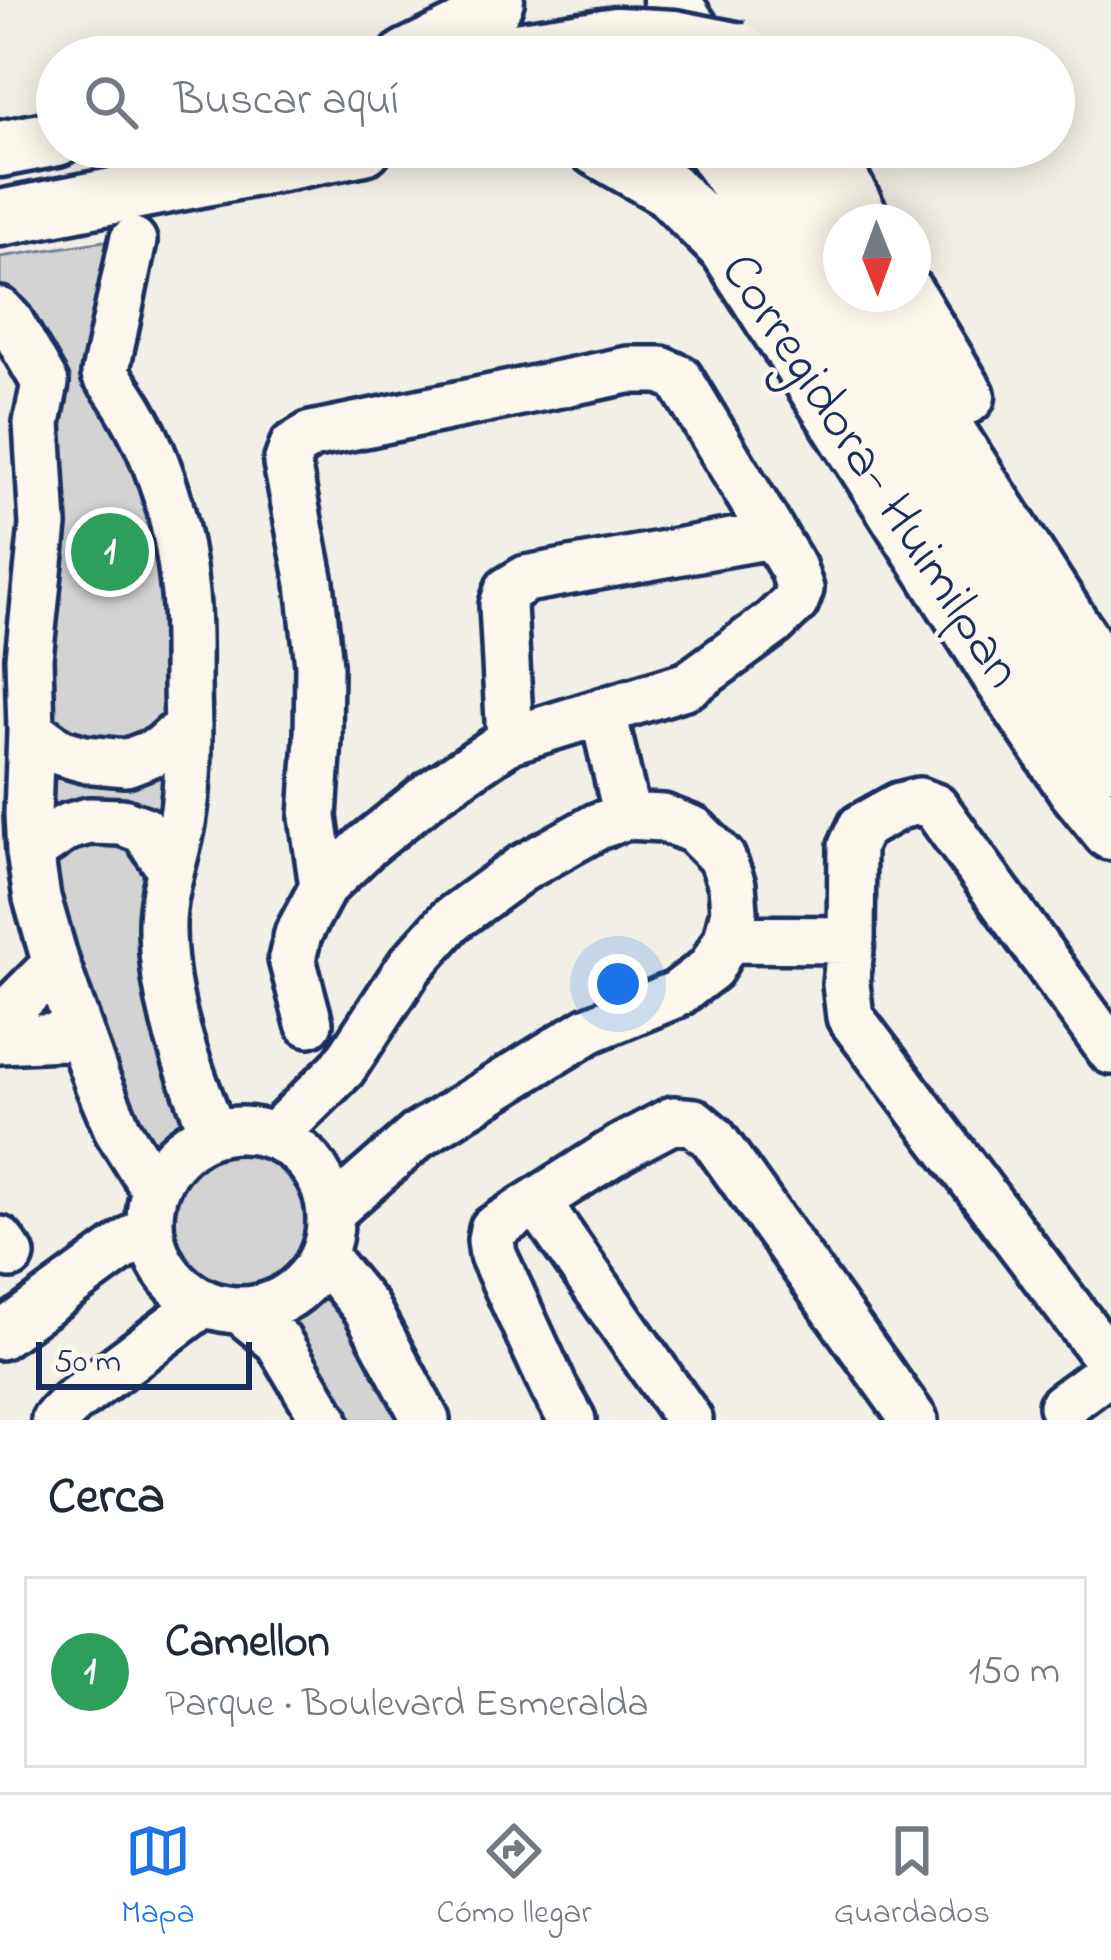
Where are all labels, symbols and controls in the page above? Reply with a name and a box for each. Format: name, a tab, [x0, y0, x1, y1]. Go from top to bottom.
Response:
search box	[36, 36, 1075, 168]
icon: search	[78, 69, 144, 135]
text: Buscar aquí	[174, 69, 399, 135]
north arrow	[823, 204, 931, 312]
street label: Corregidora- Huimilpan	[698, 239, 1039, 706]
pin: 1	[71, 507, 149, 597]
your location	[588, 954, 648, 1014]
scale bar	[36, 1336, 252, 1389]
text: 50 m	[54, 1339, 121, 1387]
text: Cerca	[48, 1461, 165, 1536]
text: Camellon	[165, 1611, 330, 1677]
text: 1	[84, 1644, 96, 1701]
text: 150 m	[968, 1644, 1060, 1701]
text: Parque · Boulevard Esmeralda	[165, 1677, 649, 1734]
tab: Mapa	[121, 1818, 195, 1938]
tab: Cómo llegar	[437, 1818, 592, 1938]
tab: Guardados	[834, 1818, 990, 1938]

